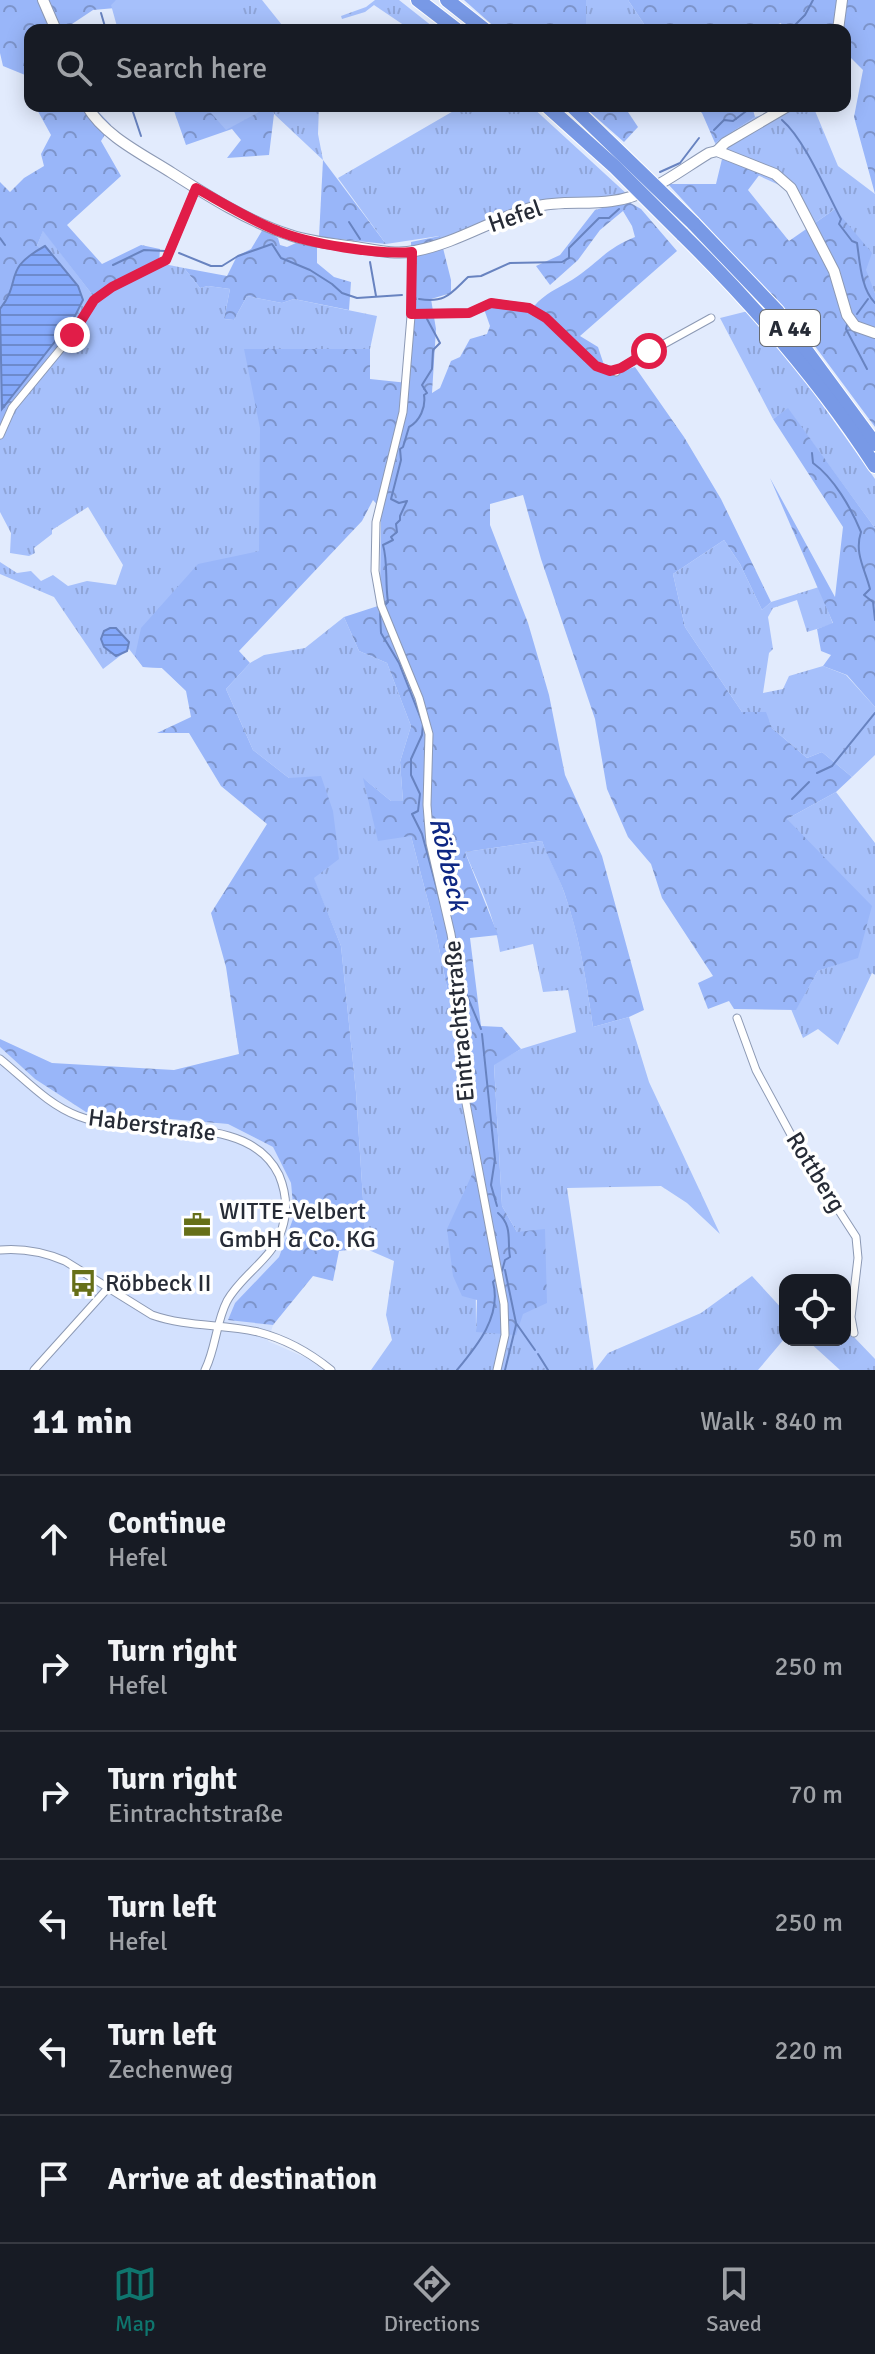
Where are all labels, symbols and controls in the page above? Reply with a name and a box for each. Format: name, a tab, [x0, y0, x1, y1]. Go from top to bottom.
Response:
search box	[24, 24, 851, 112]
icon: search	[52, 46, 96, 90]
text: Search here	[116, 50, 267, 87]
street label: Hefel	[484, 193, 546, 239]
road number: A 44	[760, 310, 820, 346]
route end	[54, 317, 90, 353]
route start	[631, 333, 667, 369]
water label: Röbbeck	[422, 814, 475, 916]
street label: Eintrachtstraße	[437, 939, 481, 1103]
street label: Haberstraße	[86, 1102, 218, 1148]
street label: Rottberg	[780, 1126, 852, 1218]
place label: WITTE-Velbert GmbH & Co. KG	[219, 1196, 376, 1254]
office icon: WITTE-Velbert GmbH & Co. KG	[182, 1210, 212, 1240]
bus stop icon: Röbbeck II	[68, 1268, 98, 1298]
place label: Röbbeck II	[105, 1268, 212, 1298]
map controls	[779, 1274, 851, 1346]
button: locate	[779, 1274, 851, 1346]
text: 11 min	[32, 1401, 132, 1443]
text: Walk · 840 m	[700, 1406, 843, 1438]
text: Continue	[108, 1505, 226, 1542]
icon: ahead	[32, 1517, 76, 1561]
text: 50 m	[788, 1523, 843, 1555]
text: Hefel	[108, 1542, 168, 1574]
text: Turn right	[108, 1633, 237, 1670]
icon: right	[32, 1645, 76, 1689]
text: 250 m	[774, 1651, 843, 1683]
text: Hefel	[108, 1670, 168, 1702]
text: Turn right	[108, 1761, 237, 1798]
icon: right	[32, 1773, 76, 1817]
text: 70 m	[788, 1779, 843, 1811]
text: Eintrachtstraße	[108, 1798, 283, 1830]
text: Turn left	[108, 1889, 217, 1926]
icon: left	[32, 1901, 76, 1945]
text: 250 m	[774, 1907, 843, 1939]
text: Hefel	[108, 1926, 168, 1958]
text: Turn left	[108, 2017, 217, 2054]
icon: left	[32, 2029, 76, 2073]
text: 220 m	[774, 2035, 843, 2067]
text: Zechenweg	[108, 2054, 233, 2086]
icon: arrive	[32, 2157, 76, 2201]
text: Arrive at destination	[108, 2161, 377, 2198]
tab: Map	[113, 2262, 157, 2337]
tab: Directions	[384, 2262, 480, 2337]
tab: Saved	[706, 2262, 762, 2337]

